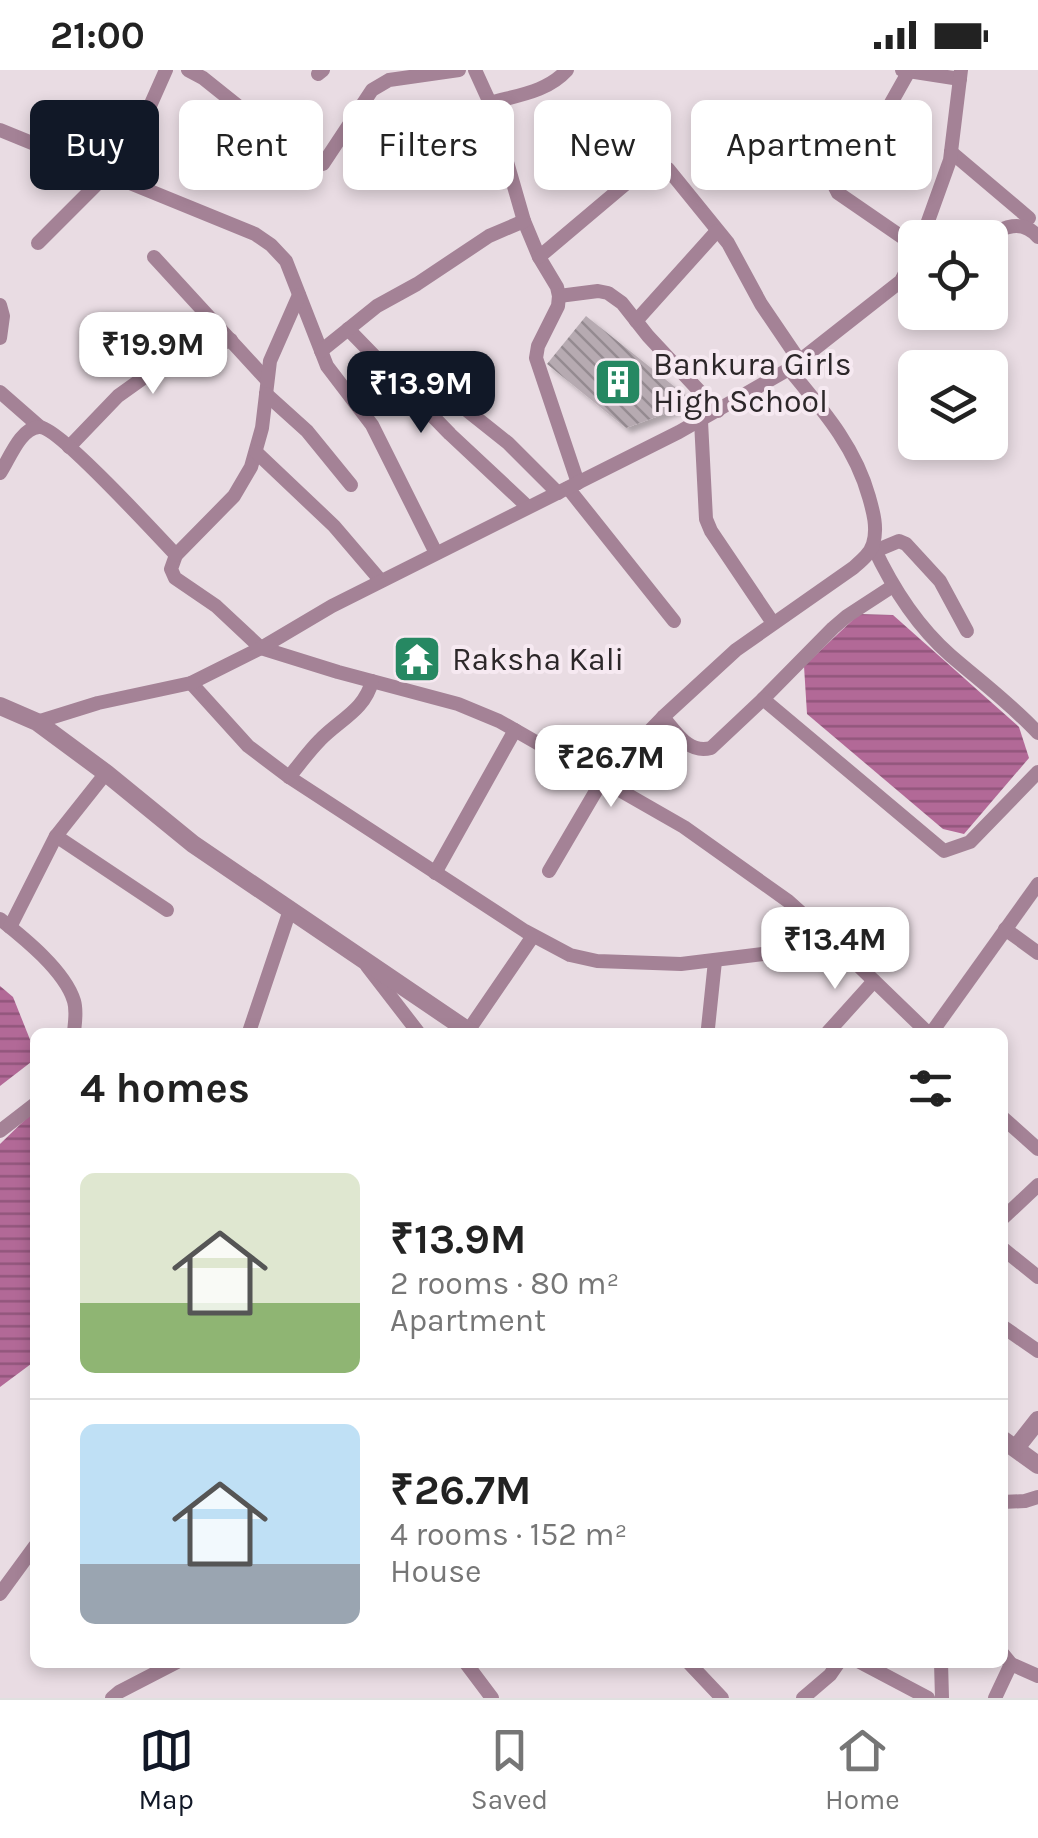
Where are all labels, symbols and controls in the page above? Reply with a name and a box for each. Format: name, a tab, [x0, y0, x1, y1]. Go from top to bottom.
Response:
text: 21:00	[50, 13, 145, 58]
chip: Buy	[30, 100, 159, 190]
chip: Rent	[179, 100, 323, 190]
chip: Filters	[343, 100, 514, 190]
chip: New	[534, 100, 671, 190]
chip: Apartment	[691, 100, 932, 190]
map controls	[898, 220, 1008, 460]
button: locate	[898, 220, 1008, 330]
pin: ₹19.9M	[72, 312, 234, 397]
text: ₹19.9M	[101, 326, 205, 363]
place label: Bankura Girls High School	[653, 346, 852, 420]
button: layers	[898, 350, 1008, 460]
pin: ₹13.9M	[340, 351, 502, 436]
building icon: Bankura Girls High School	[592, 356, 644, 408]
text: ₹13.9M	[369, 365, 473, 402]
temple icon: Raksha Kali	[391, 633, 443, 685]
place label: Raksha Kali	[452, 641, 624, 678]
pin: ₹26.7M	[530, 725, 692, 810]
text: ₹26.7M	[557, 739, 665, 776]
pin: ₹13.4M	[754, 907, 916, 992]
text: ₹13.4M	[783, 921, 887, 958]
icon: filters	[903, 1061, 958, 1116]
text: 4 homes	[80, 1063, 250, 1113]
icon: home	[160, 1213, 280, 1333]
text: ₹13.9M	[390, 1214, 527, 1264]
text: 2 rooms · 80 m²	[390, 1265, 619, 1302]
text: Apartment	[390, 1302, 546, 1339]
icon: home	[160, 1464, 280, 1584]
text: ₹26.7M	[390, 1465, 532, 1515]
text: 4 rooms · 152 m²	[390, 1516, 627, 1553]
text: House	[390, 1553, 482, 1590]
tab: Map	[138, 1723, 194, 1816]
tab: Saved	[471, 1723, 548, 1816]
tab: Home	[825, 1723, 900, 1816]

